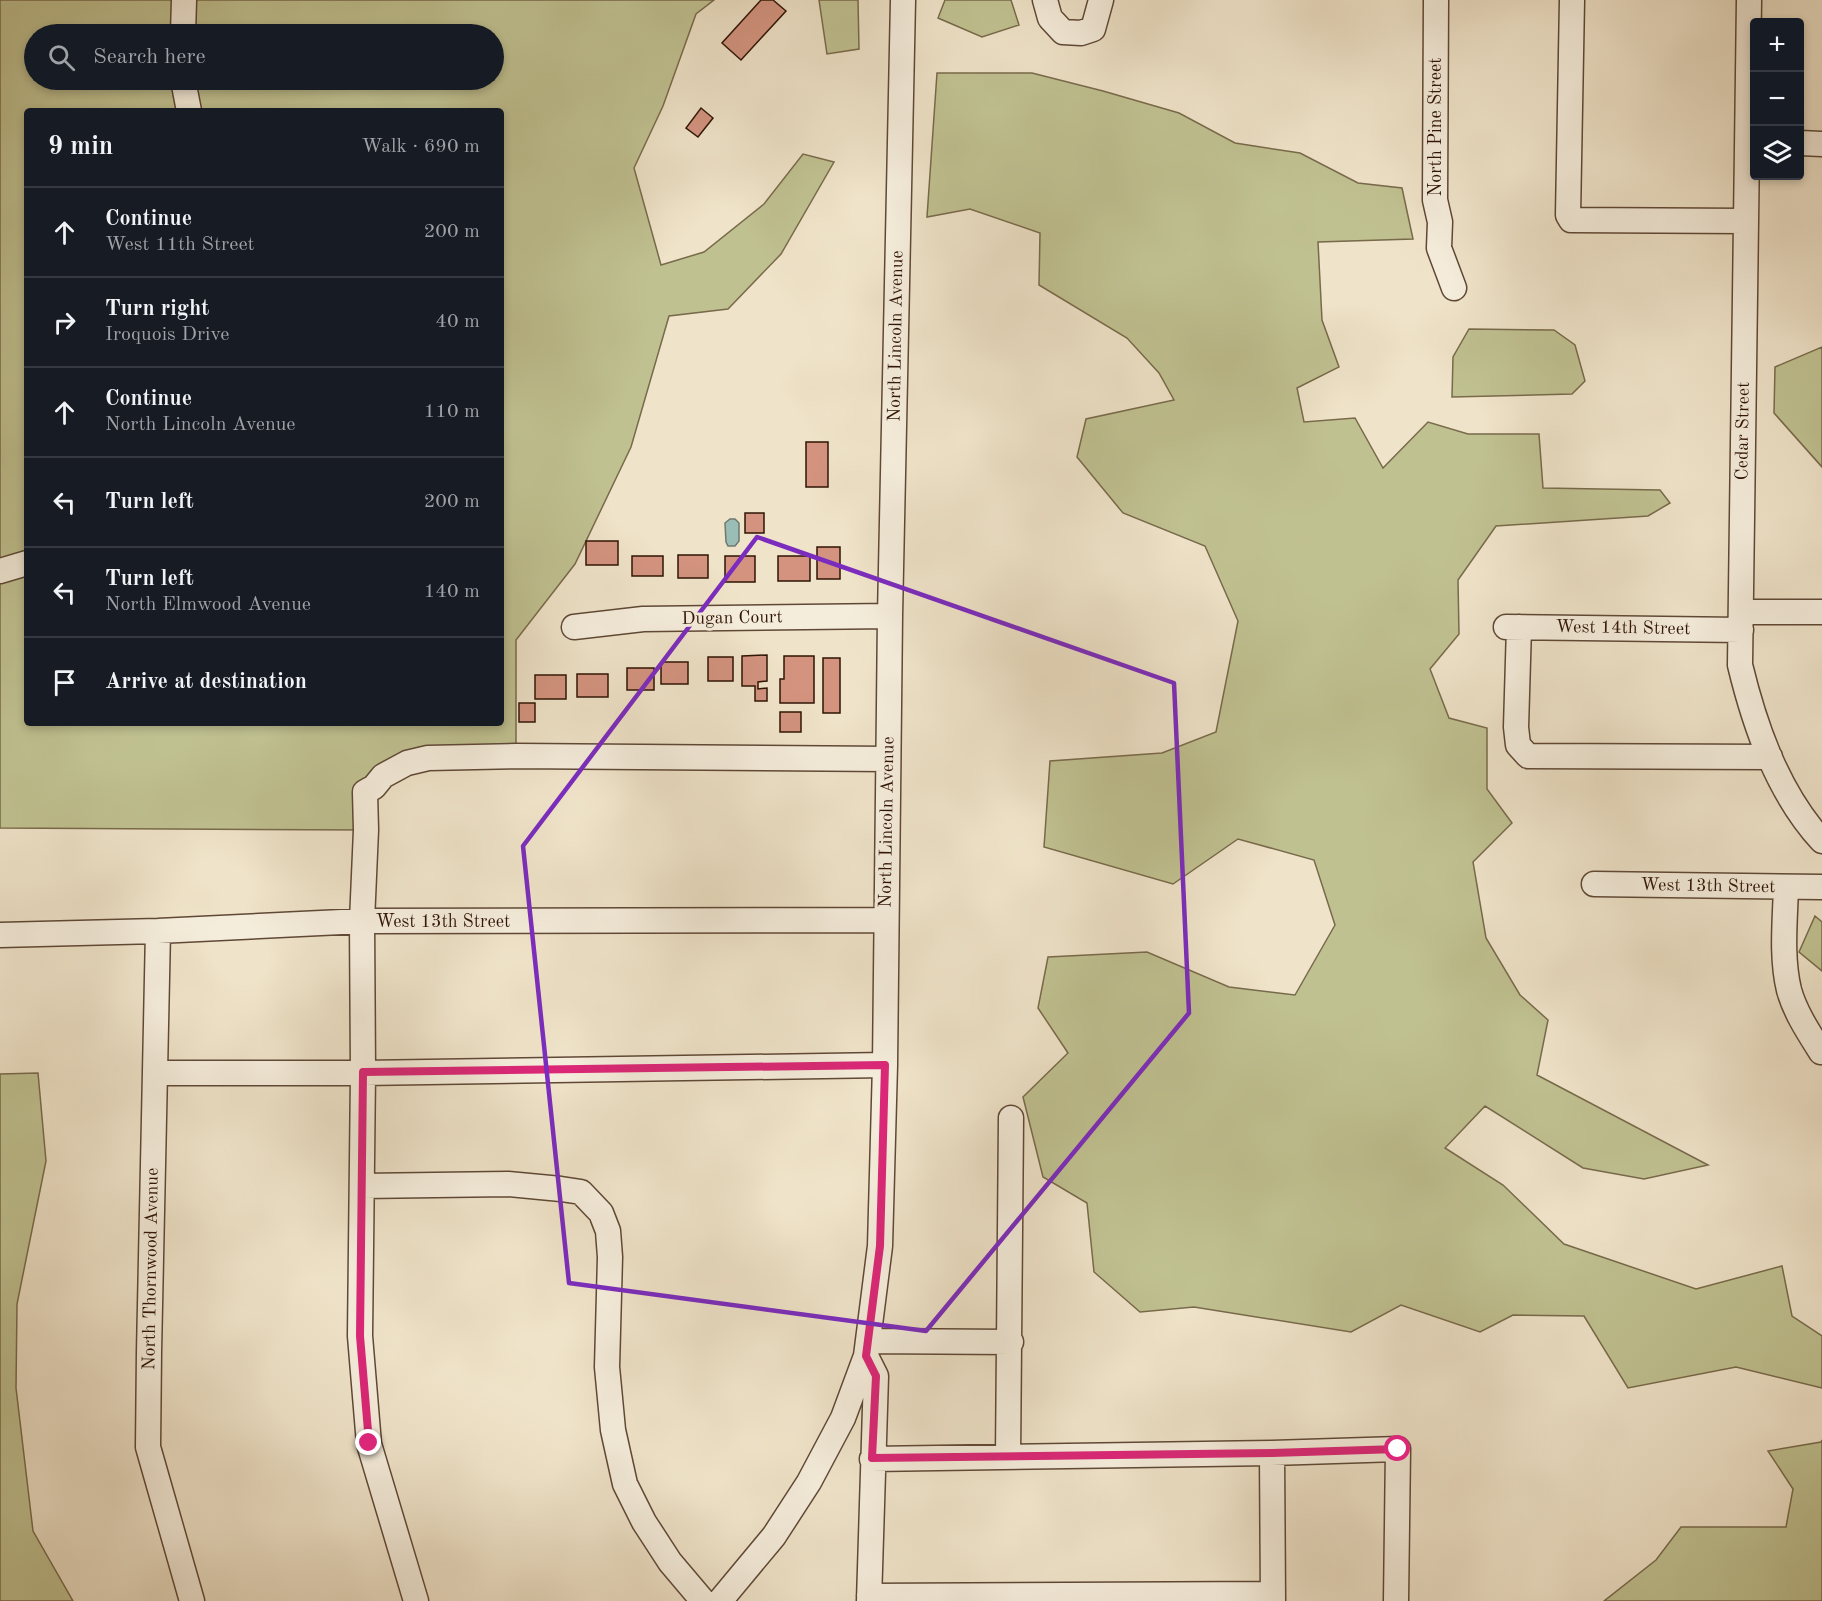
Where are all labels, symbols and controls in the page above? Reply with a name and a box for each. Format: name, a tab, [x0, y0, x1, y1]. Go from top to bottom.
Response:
map controls	[1750, 18, 1804, 180]
button: +	[1750, 18, 1804, 72]
search box	[24, 24, 504, 90]
icon: search	[45, 41, 78, 74]
text: Search here	[93, 46, 206, 68]
street label: North Pine Street	[1427, 57, 1445, 197]
button: −	[1750, 72, 1804, 126]
button: layers	[1750, 126, 1804, 180]
text: 9 min	[48, 134, 113, 160]
text: Walk · 690 m	[361, 137, 480, 157]
text: Continue	[105, 208, 192, 230]
icon: ahead	[48, 216, 81, 249]
text: 200 m	[424, 222, 480, 242]
text: West 11th Street	[105, 235, 255, 255]
street label: North Lincoln Avenue	[886, 250, 906, 422]
text: Turn right	[105, 298, 209, 320]
icon: right	[48, 306, 81, 339]
text: 40 m	[435, 312, 480, 332]
text: Iroquois Drive	[105, 325, 229, 345]
street label: Cedar Street	[1733, 381, 1753, 481]
text: Continue	[105, 388, 192, 410]
icon: ahead	[48, 396, 81, 429]
text: 110 m	[424, 402, 480, 422]
text: North Lincoln Avenue	[105, 415, 296, 435]
icon: left	[48, 486, 81, 519]
text: Turn left	[105, 491, 194, 513]
text: 200 m	[424, 492, 480, 512]
text: Turn left	[105, 568, 194, 590]
icon: left	[48, 576, 81, 609]
text: 140 m	[424, 582, 480, 602]
text: North Elmwood Avenue	[105, 595, 311, 615]
street label: Dugan Court	[681, 608, 783, 628]
street label: West 14th Street	[1556, 618, 1690, 638]
icon: arrive	[48, 666, 81, 699]
text: Arrive at destination	[105, 671, 307, 693]
street label: North Lincoln Avenue	[877, 736, 897, 908]
street label: West 13th Street	[1641, 876, 1775, 896]
street label: West 13th Street	[376, 913, 510, 931]
street label: North Thornwood Avenue	[140, 1168, 162, 1370]
route end	[355, 1429, 381, 1455]
route start	[1384, 1435, 1410, 1461]

